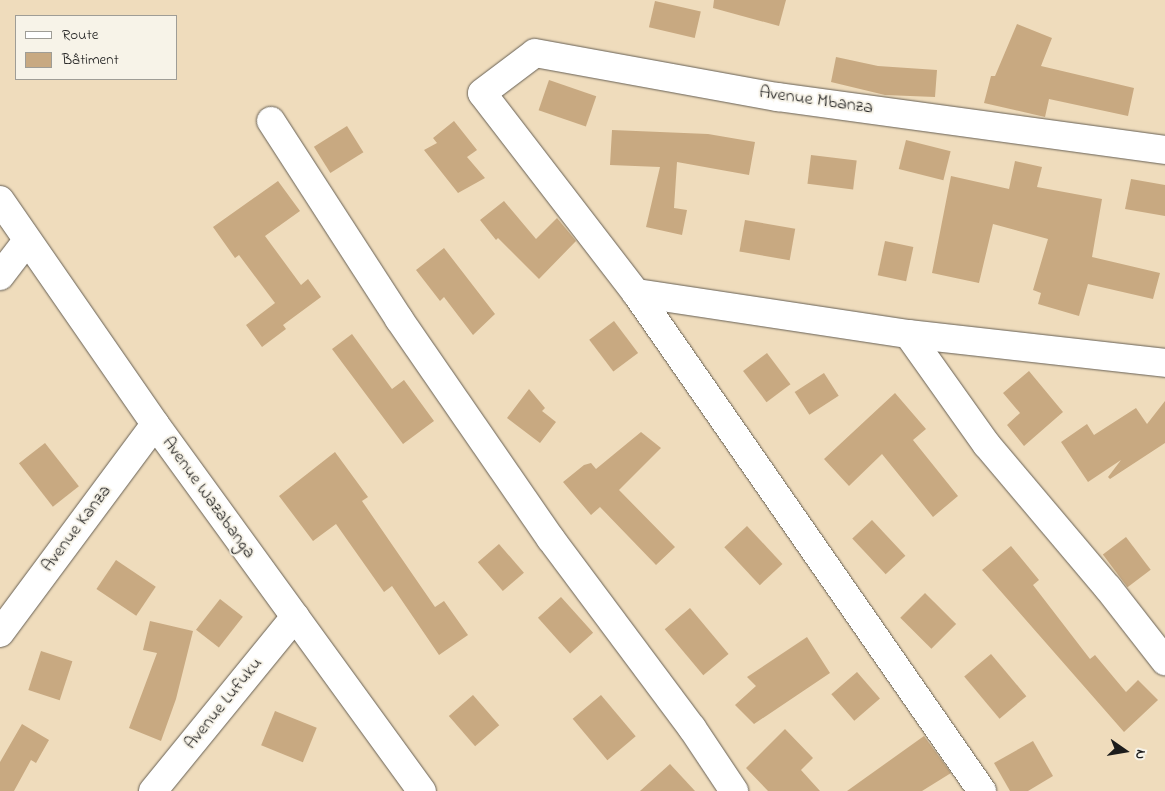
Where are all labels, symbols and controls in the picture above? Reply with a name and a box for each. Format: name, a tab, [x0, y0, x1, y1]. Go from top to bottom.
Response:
legend	[15, 15, 178, 80]
text: Route	[62, 24, 98, 46]
text: Bâtiment	[62, 49, 119, 71]
street label: Avenue Mbanza	[758, 82, 874, 120]
street label: Avenue Wazabanga	[157, 433, 259, 563]
street label: Avenue Kanza	[37, 481, 117, 577]
street label: Avenue Lufuku	[180, 654, 268, 754]
north arrow	[1100, 726, 1150, 776]
text: N	[1129, 748, 1151, 761]

